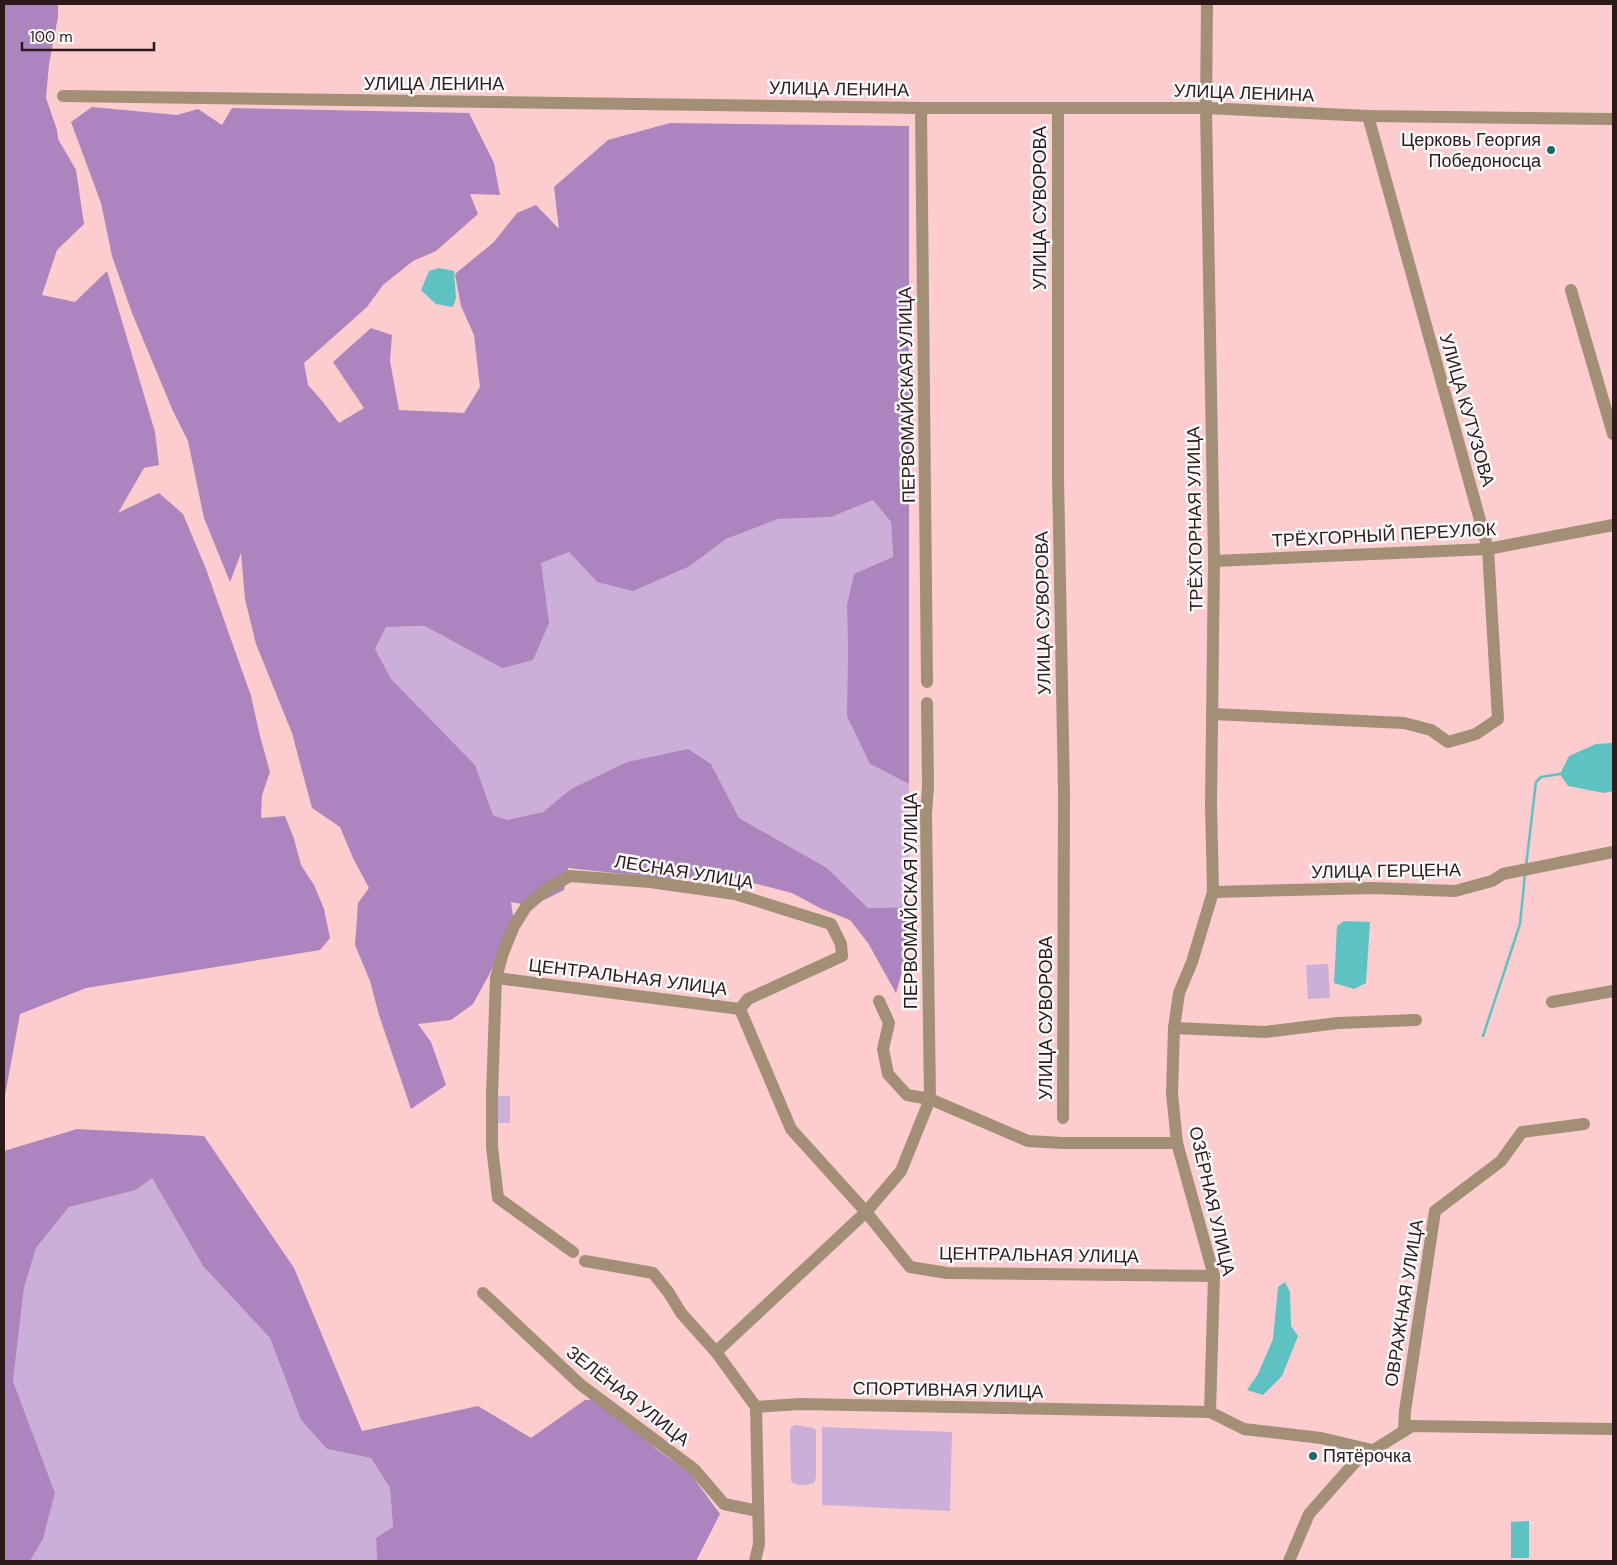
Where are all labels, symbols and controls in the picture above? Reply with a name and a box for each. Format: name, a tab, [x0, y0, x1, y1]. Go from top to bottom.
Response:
scale bar	[22, 20, 155, 52]
text: 100 m	[30, 27, 73, 47]
street label: УЛИЦА ЛЕНИНА	[364, 72, 504, 96]
street label: УЛИЦА ЛЕНИНА	[769, 76, 909, 102]
street label: УЛИЦА ЛЕНИНА	[1173, 79, 1315, 107]
street label: УЛИЦА СУВОРОВА	[1028, 126, 1052, 290]
place label: Церковь Георгия Победоносца	[1401, 128, 1542, 173]
marker: Церковь Георгия Победоносца	[1545, 144, 1557, 156]
street label: ПЕРВОМАЙСКАЯ УЛИЦА	[893, 287, 921, 503]
street label: УЛИЦА КУТУЗОВА	[1434, 331, 1500, 489]
street label: ТРЁХГОРНАЯ УЛИЦА	[1181, 426, 1209, 612]
street label: ТРЁХГОРНЫЙ ПЕРЕУЛОК	[1271, 517, 1497, 553]
street label: УЛИЦА СУВОРОВА	[1030, 531, 1056, 695]
street label: ПЕРВОМАЙСКАЯ УЛИЦА	[899, 793, 923, 1009]
street label: ЛЕСНАЯ УЛИЦА	[613, 849, 755, 895]
street label: УЛИЦА ГЕРЦЕНА	[1311, 858, 1461, 884]
street label: УЛИЦА СУВОРОВА	[1034, 936, 1058, 1100]
street label: ЦЕНТРАЛЬНАЯ УЛИЦА	[527, 953, 729, 1001]
street label: ОЗЁРНАЯ УЛИЦА	[1183, 1124, 1241, 1278]
street label: ОВРАЖНАЯ УЛИЦА	[1379, 1218, 1429, 1388]
street label: ЦЕНТРАЛЬНАЯ УЛИЦА	[939, 1241, 1139, 1269]
street label: ЗЕЛЁНАЯ УЛИЦА	[561, 1340, 695, 1452]
street label: СПОРТИВНАЯ УЛИЦА	[852, 1376, 1044, 1404]
place label: Пятёрочка	[1323, 1444, 1412, 1468]
marker: Пятёрочка	[1307, 1450, 1319, 1462]

